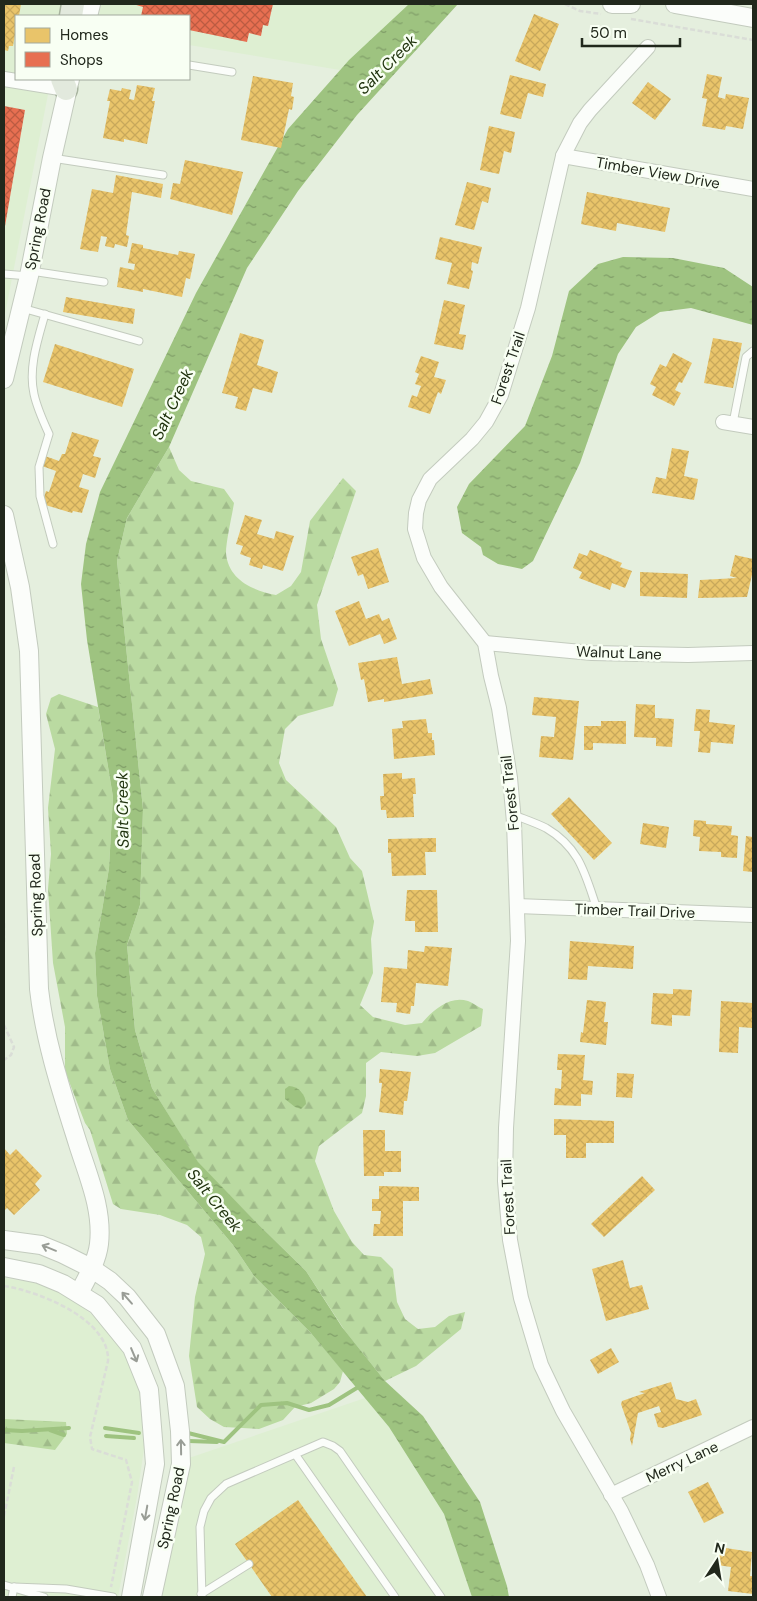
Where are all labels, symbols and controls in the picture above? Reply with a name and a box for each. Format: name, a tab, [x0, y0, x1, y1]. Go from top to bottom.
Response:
legend	[15, 15, 190, 80]
scale bar	[582, 15, 680, 47]
text: 50 m	[590, 23, 627, 43]
text: Homes	[60, 25, 109, 45]
water label: Salt Creek	[353, 29, 422, 99]
text: Shops	[60, 50, 103, 70]
street label: Timber View Drive	[594, 152, 722, 194]
street label: Spring Road	[20, 186, 56, 272]
street label: Forest Trail	[486, 329, 530, 407]
water label: Salt Creek	[147, 365, 198, 443]
street label: Walnut Lane	[576, 642, 662, 664]
street label: Forest Trail	[496, 754, 524, 832]
water label: Salt Creek	[111, 771, 134, 848]
street label: Spring Road	[25, 853, 47, 937]
street label: Timber Trail Drive	[574, 899, 696, 923]
street label: Forest Trail	[496, 1159, 520, 1235]
water label: Salt Creek	[183, 1164, 247, 1237]
one-way arrow	[42, 1243, 57, 1253]
one-way arrow	[122, 1292, 133, 1305]
one-way arrow	[131, 1347, 140, 1362]
street label: Merry Lane	[643, 1437, 721, 1487]
one-way arrow	[176, 1439, 186, 1455]
street label: Spring Road	[153, 1465, 189, 1551]
one-way arrow	[141, 1505, 151, 1521]
north arrow	[692, 1536, 742, 1586]
text: N	[713, 1538, 727, 1558]

